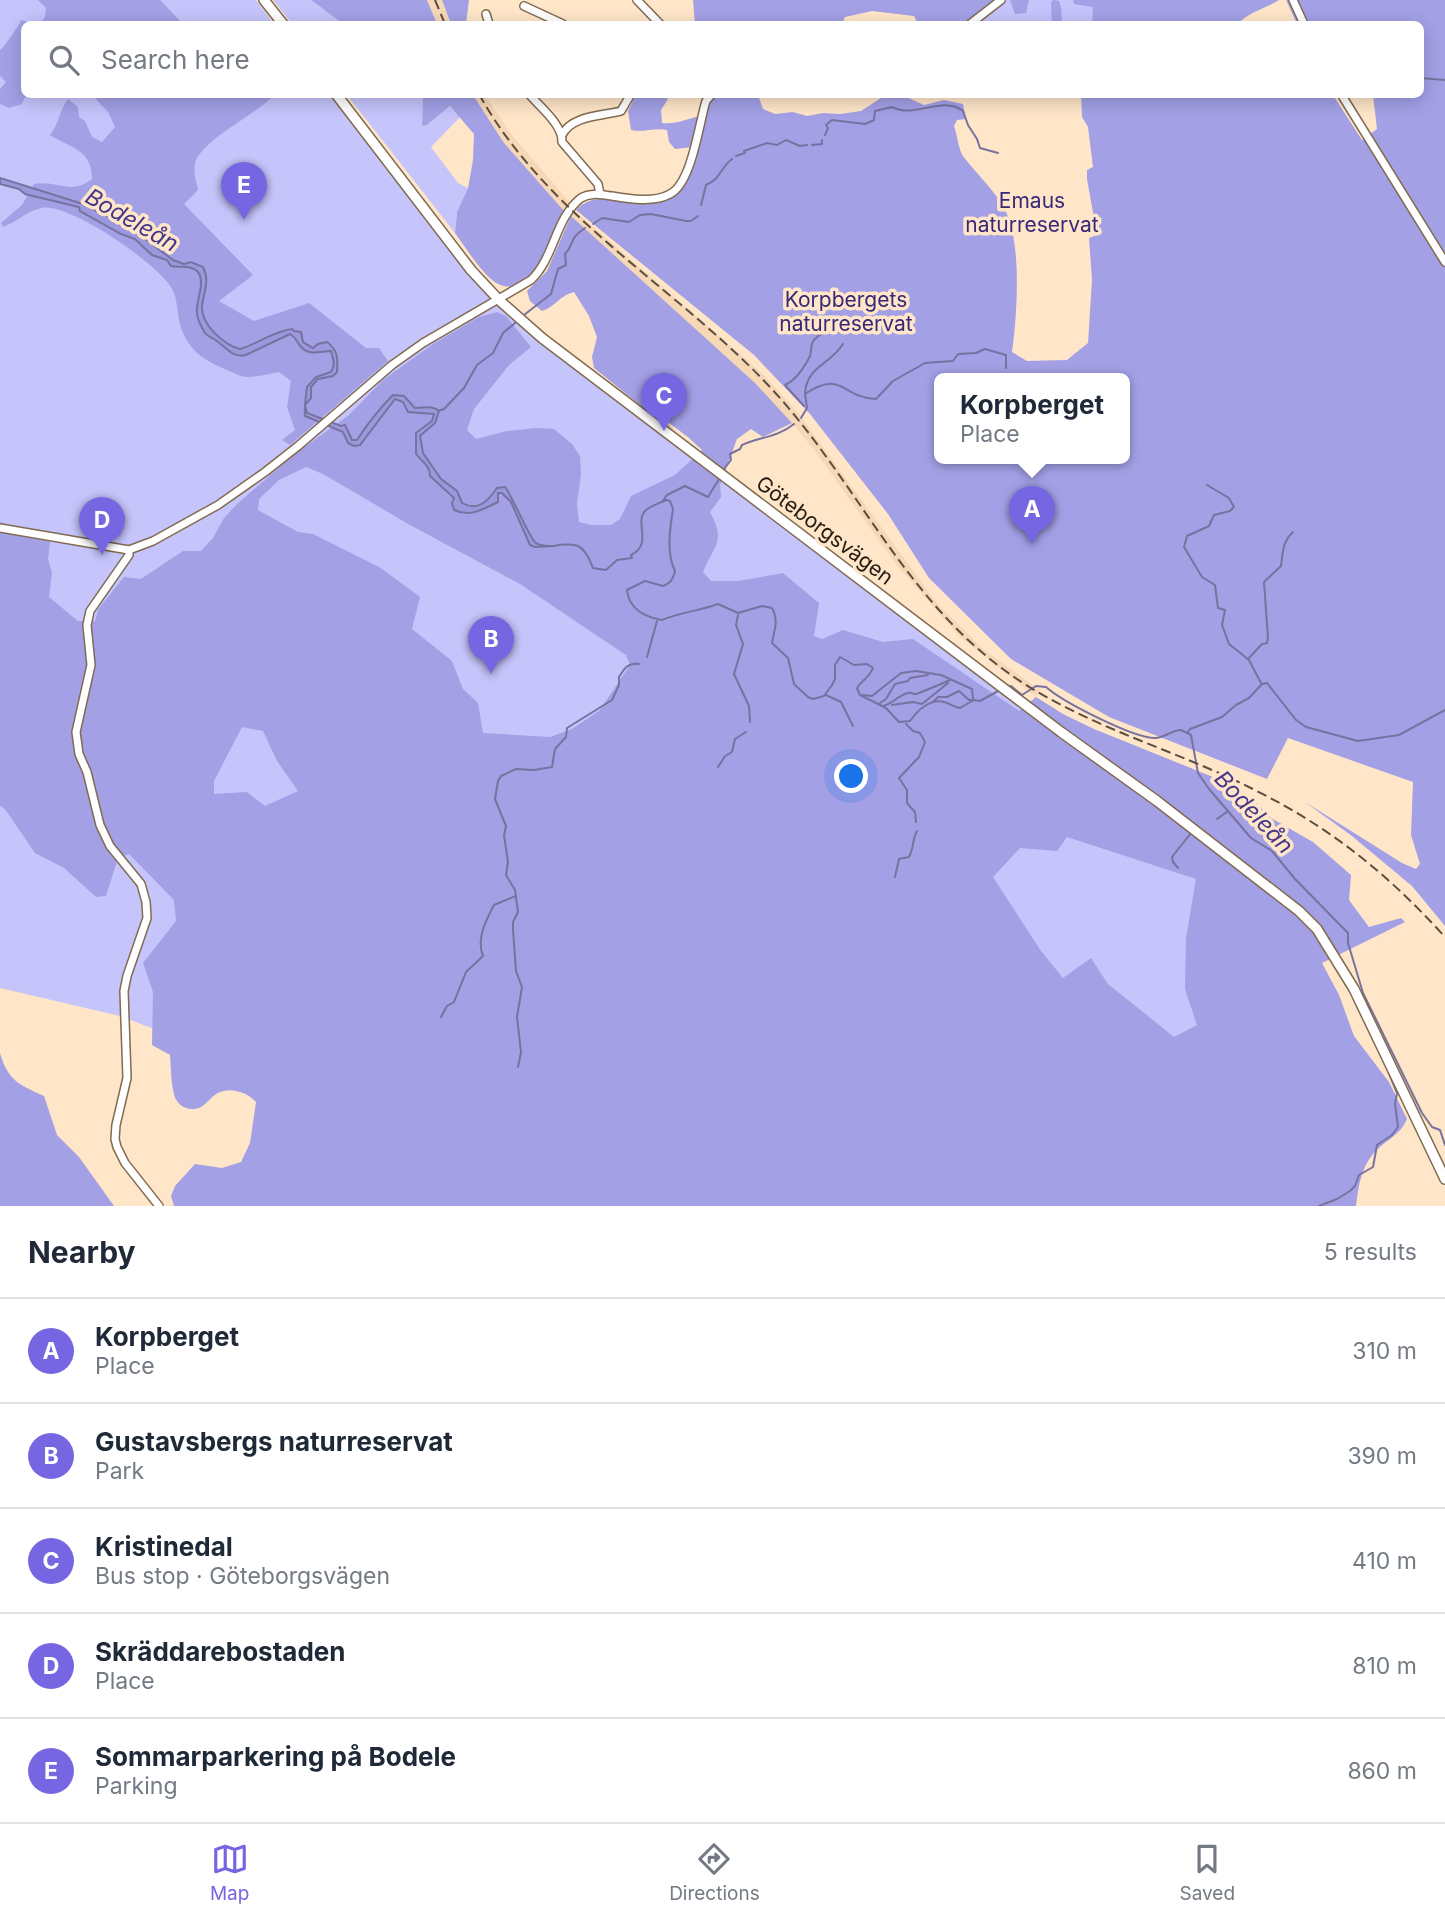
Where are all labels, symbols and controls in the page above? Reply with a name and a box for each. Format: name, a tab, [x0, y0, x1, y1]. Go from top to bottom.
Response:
search box	[21, 21, 1424, 98]
icon: search	[45, 41, 83, 79]
text: Search here	[101, 44, 250, 75]
pin: E	[221, 162, 267, 220]
water label: Bodeleån	[80, 182, 184, 258]
park label: Emaus naturreservat	[965, 188, 1099, 237]
park label: Korpbergets naturreservat	[779, 287, 913, 336]
pin: C	[641, 373, 687, 431]
popup	[934, 373, 1130, 464]
text: Korpberget	[960, 389, 1104, 420]
text: Place	[960, 420, 1020, 448]
street label: Göteborgsvägen	[752, 470, 898, 590]
pin: A	[1009, 486, 1055, 544]
pin: D	[79, 497, 125, 555]
pin: B	[468, 616, 514, 674]
your location	[834, 759, 868, 793]
water label: Bodeleån	[1209, 765, 1299, 859]
text: Nearby	[28, 1234, 136, 1270]
text: 5 results	[1324, 1238, 1417, 1266]
text: Korpberget	[95, 1321, 239, 1352]
text: A	[42, 1337, 60, 1365]
text: 310 m	[1352, 1337, 1417, 1365]
text: Place	[95, 1352, 155, 1380]
text: Gustavsbergs naturreservat	[95, 1426, 453, 1457]
text: B	[43, 1442, 59, 1470]
text: 390 m	[1347, 1442, 1417, 1470]
text: Park	[95, 1457, 144, 1485]
text: Kristinedal	[95, 1531, 233, 1562]
text: C	[42, 1547, 60, 1575]
text: 410 m	[1352, 1547, 1417, 1575]
text: Bus stop · Göteborgsvägen	[95, 1562, 390, 1590]
text: Skräddarebostaden	[95, 1636, 345, 1667]
text: D	[43, 1652, 59, 1680]
text: 810 m	[1352, 1652, 1417, 1680]
text: Place	[95, 1667, 155, 1695]
text: Sommarparkering på Bodele	[95, 1741, 456, 1772]
text: E	[44, 1757, 58, 1785]
text: 860 m	[1347, 1757, 1417, 1785]
text: Parking	[95, 1772, 178, 1800]
tab: Map	[210, 1840, 249, 1905]
tab: Directions	[669, 1840, 760, 1905]
tab: Saved	[1179, 1840, 1235, 1905]

